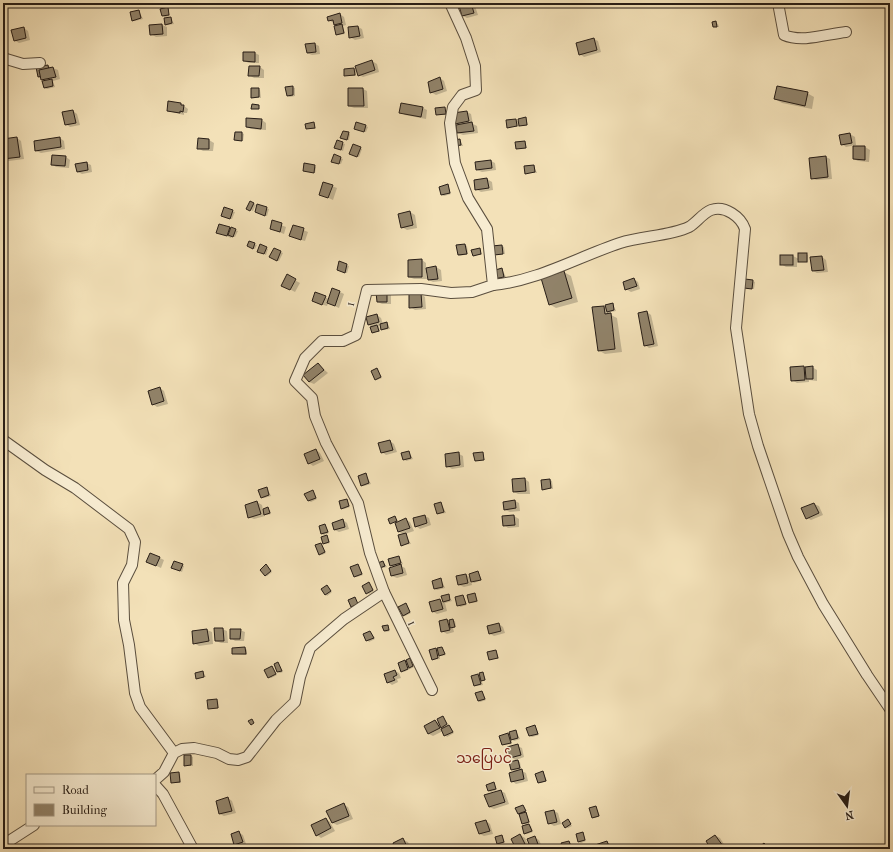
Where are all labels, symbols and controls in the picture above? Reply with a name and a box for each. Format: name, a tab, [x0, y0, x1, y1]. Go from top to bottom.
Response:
street label: 1	[343, 300, 357, 308]
street label: 1	[405, 618, 419, 628]
district label: သပြေပင်	[456, 748, 512, 770]
legend	[26, 774, 156, 826]
text: Road	[62, 783, 89, 797]
north arrow	[827, 786, 867, 826]
text: Building	[62, 803, 107, 817]
text: N	[843, 808, 855, 823]

